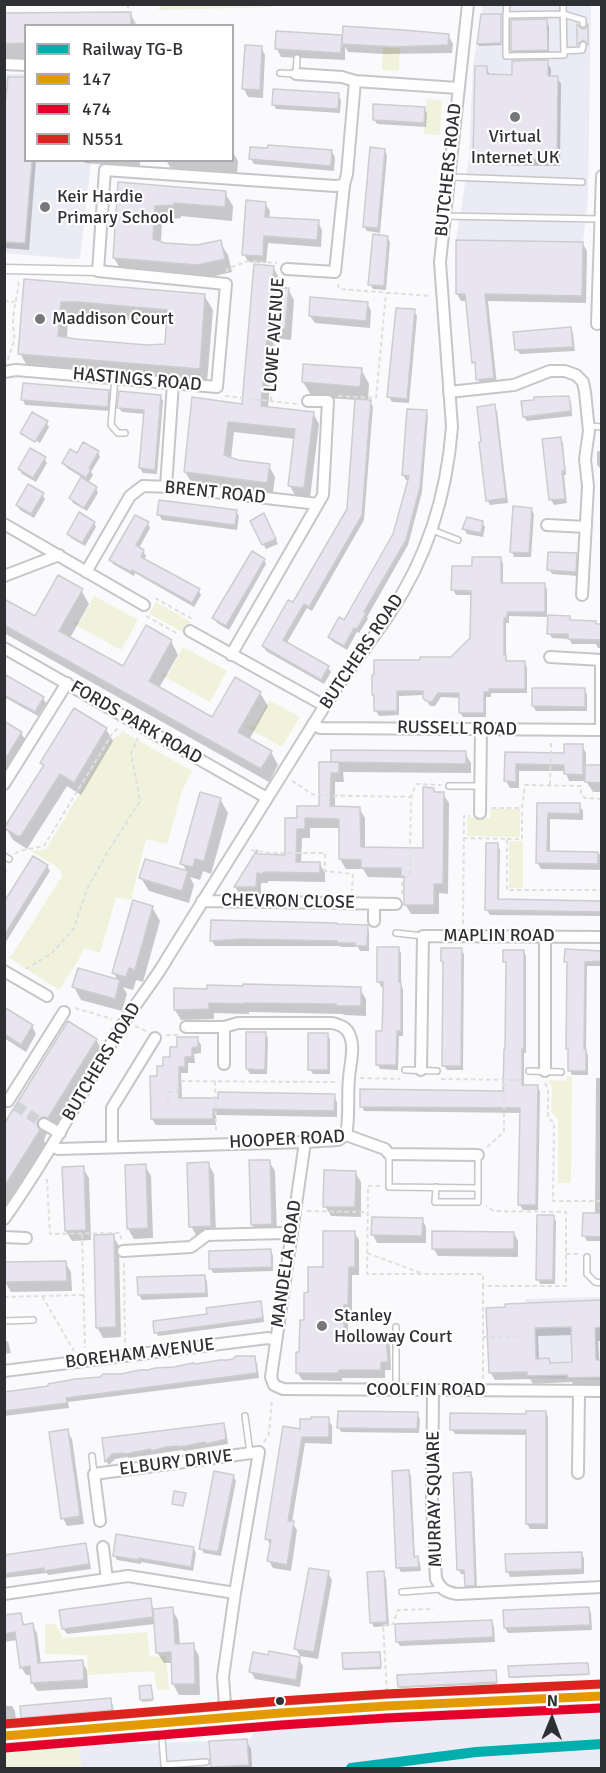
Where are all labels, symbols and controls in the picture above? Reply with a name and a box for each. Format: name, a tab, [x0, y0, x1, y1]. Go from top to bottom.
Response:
legend	[24, 24, 234, 162]
text: Railway TG-B	[82, 38, 183, 60]
text: 147	[82, 68, 111, 90]
text: 474	[82, 98, 111, 120]
street label: BUTCHERS ROAD	[431, 102, 467, 238]
marker: Virtual Internet UK	[508, 110, 522, 124]
place label: Virtual Internet UK	[471, 126, 559, 168]
text: N551	[82, 128, 123, 150]
place label: Keir Hardie Primary School	[57, 186, 174, 228]
marker: Keir Hardie Primary School	[38, 200, 52, 214]
street label: LOWE AVENUE	[260, 277, 290, 393]
place label: Maddison Court	[52, 308, 174, 330]
marker: Maddison Court	[33, 312, 47, 326]
street label: HASTINGS ROAD	[72, 364, 202, 396]
street label: BRENT ROAD	[163, 477, 267, 509]
street label: BUTCHERS ROAD	[316, 590, 408, 714]
street label: FORDS PARK ROAD	[66, 677, 206, 769]
street label: RUSSELL ROAD	[397, 717, 517, 741]
street label: CHEVRON CLOSE	[221, 890, 355, 914]
street label: MAPLIN ROAD	[443, 925, 555, 947]
street label: BUTCHERS ROAD	[58, 999, 146, 1125]
street label: HOOPER ROAD	[229, 1126, 345, 1154]
street label: MANDELA ROAD	[267, 1199, 307, 1329]
place label: Stanley Holloway Court	[334, 1305, 452, 1348]
marker: Stanley Holloway Court	[315, 1319, 329, 1333]
street label: BOREHAM AVENUE	[64, 1334, 216, 1374]
street label: COOLFIN ROAD	[366, 1379, 486, 1401]
street label: MURRAY SQUARE	[423, 1431, 447, 1567]
street label: ELBURY DRIVE	[118, 1445, 234, 1481]
north arrow	[522, 1689, 582, 1749]
text: N	[547, 1691, 558, 1711]
unlabelled marker	[274, 1695, 286, 1707]

